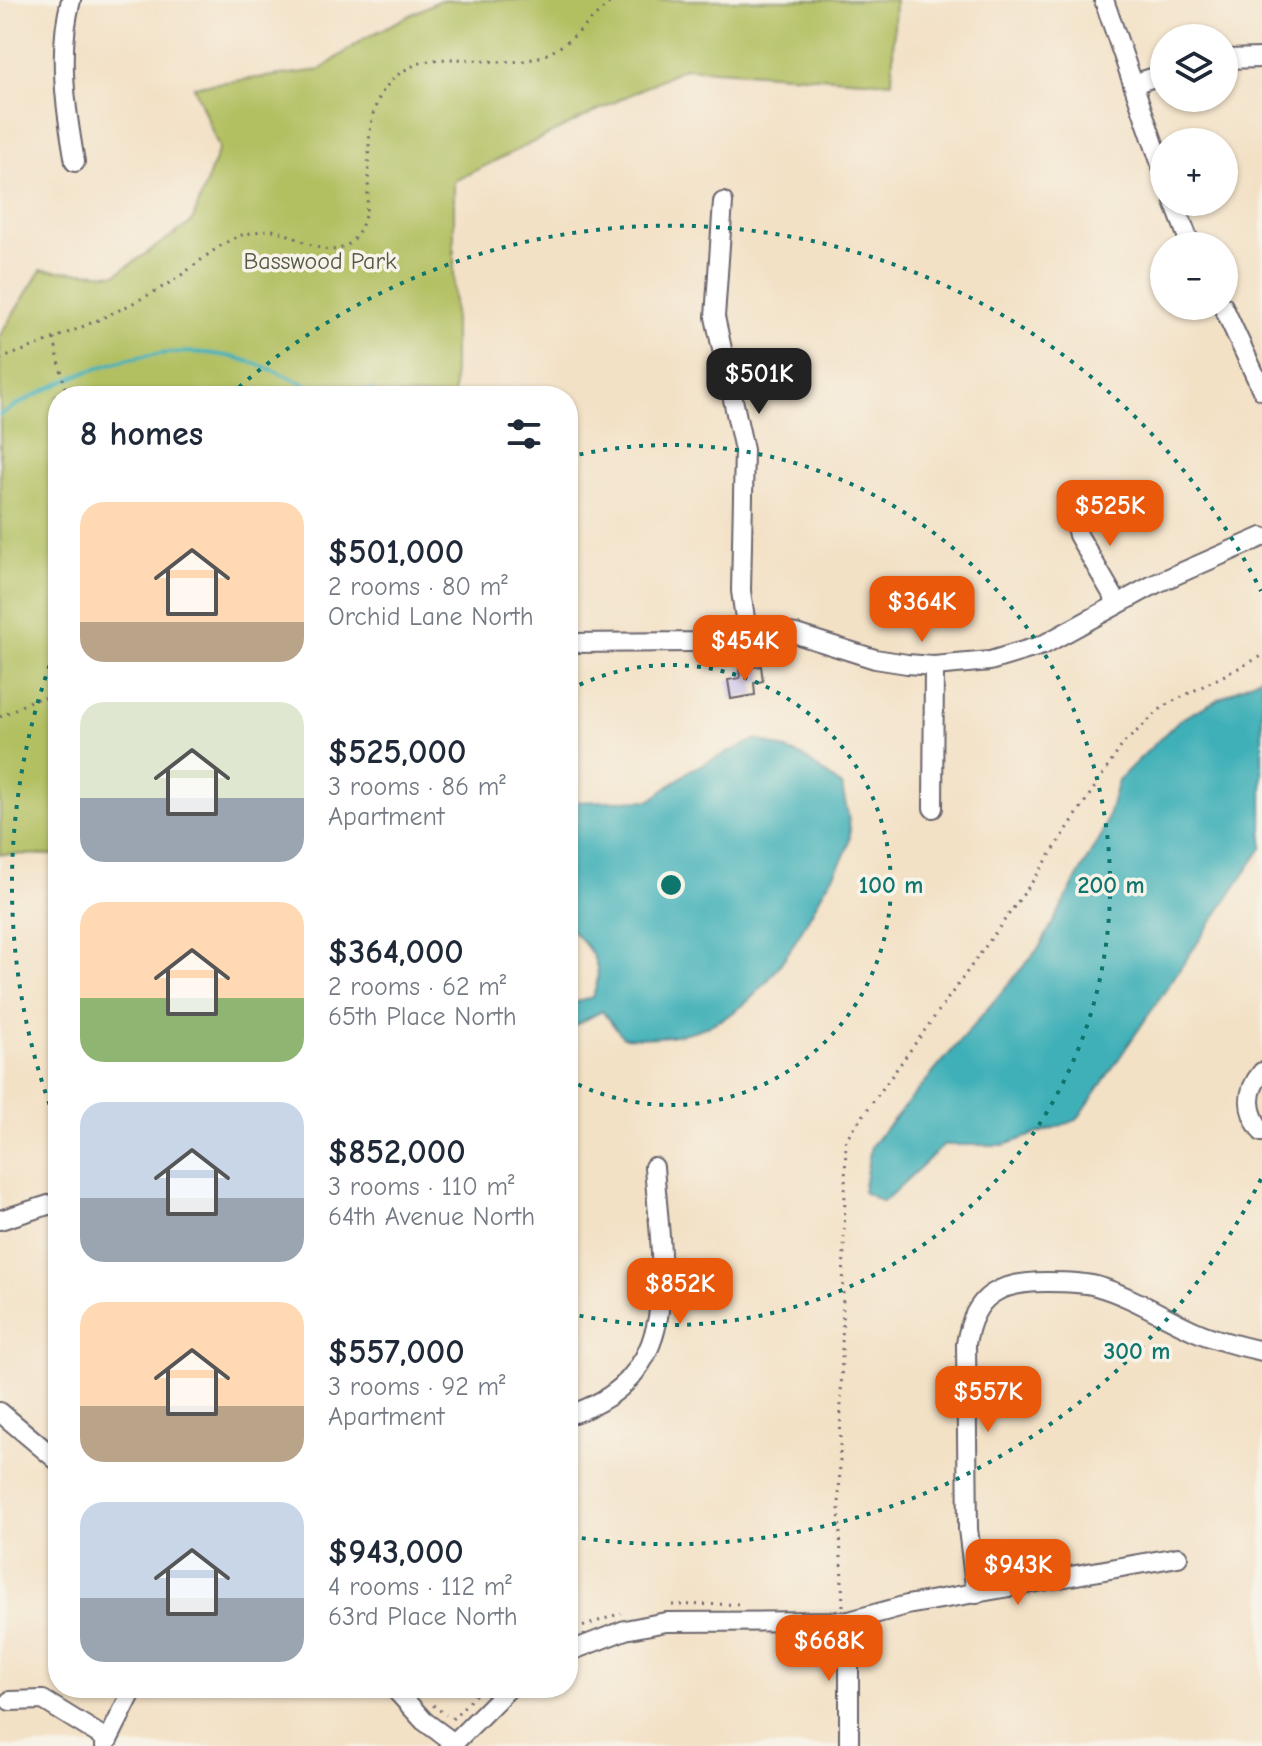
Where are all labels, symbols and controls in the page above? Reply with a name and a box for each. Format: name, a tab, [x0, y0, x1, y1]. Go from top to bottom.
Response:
map controls	[1150, 24, 1238, 320]
button: layers	[1150, 24, 1238, 112]
button: +	[1150, 128, 1238, 216]
button: −	[1150, 232, 1238, 320]
park label: Basswood Park	[243, 247, 397, 275]
pin: $501K	[703, 348, 815, 416]
text: $501K	[724, 359, 794, 389]
icon: filters	[502, 412, 546, 456]
text: 8 homes	[80, 414, 203, 454]
pin: $525K	[1054, 480, 1166, 548]
text: $525K	[1075, 491, 1145, 521]
text: $501,000	[328, 532, 464, 572]
icon: home	[144, 534, 240, 630]
text: 2 rooms · 80 m²	[328, 572, 508, 602]
pin: $364K	[866, 576, 978, 644]
text: $364K	[888, 587, 956, 617]
text: Orchid Lane North	[328, 602, 534, 632]
pin: $454K	[689, 615, 801, 683]
text: $454K	[711, 626, 779, 656]
text: $525,000	[328, 732, 466, 772]
icon: home	[144, 734, 240, 830]
text: 3 rooms · 86 m²	[328, 772, 506, 802]
text: Apartment	[328, 802, 444, 832]
centre of rings	[657, 871, 685, 899]
text: 100 m	[859, 871, 923, 899]
text: 200 m	[1077, 871, 1145, 899]
text: $364,000	[328, 932, 464, 972]
icon: home	[144, 934, 240, 1030]
text: 2 rooms · 62 m²	[328, 972, 506, 1002]
text: 65th Place North	[328, 1002, 517, 1032]
text: $852,000	[328, 1132, 466, 1172]
icon: home	[144, 1134, 240, 1230]
text: 3 rooms · 110 m²	[328, 1172, 515, 1202]
text: 64th Avenue North	[328, 1202, 535, 1232]
pin: $852K	[624, 1258, 736, 1326]
text: $852K	[645, 1269, 715, 1299]
text: $557,000	[328, 1332, 465, 1372]
icon: home	[144, 1334, 240, 1430]
text: 300 m	[1104, 1337, 1170, 1365]
pin: $557K	[932, 1366, 1044, 1434]
text: 3 rooms · 92 m²	[328, 1372, 506, 1402]
text: $557K	[953, 1377, 1023, 1407]
text: Apartment	[328, 1402, 444, 1432]
text: $943,000	[328, 1532, 464, 1572]
icon: home	[144, 1534, 240, 1630]
pin: $943K	[962, 1539, 1074, 1607]
text: $943K	[984, 1550, 1052, 1580]
text: 4 rooms · 112 m²	[328, 1572, 512, 1602]
text: 63rd Place North	[328, 1602, 518, 1632]
pin: $668K	[773, 1615, 885, 1683]
text: $668K	[794, 1626, 864, 1656]

